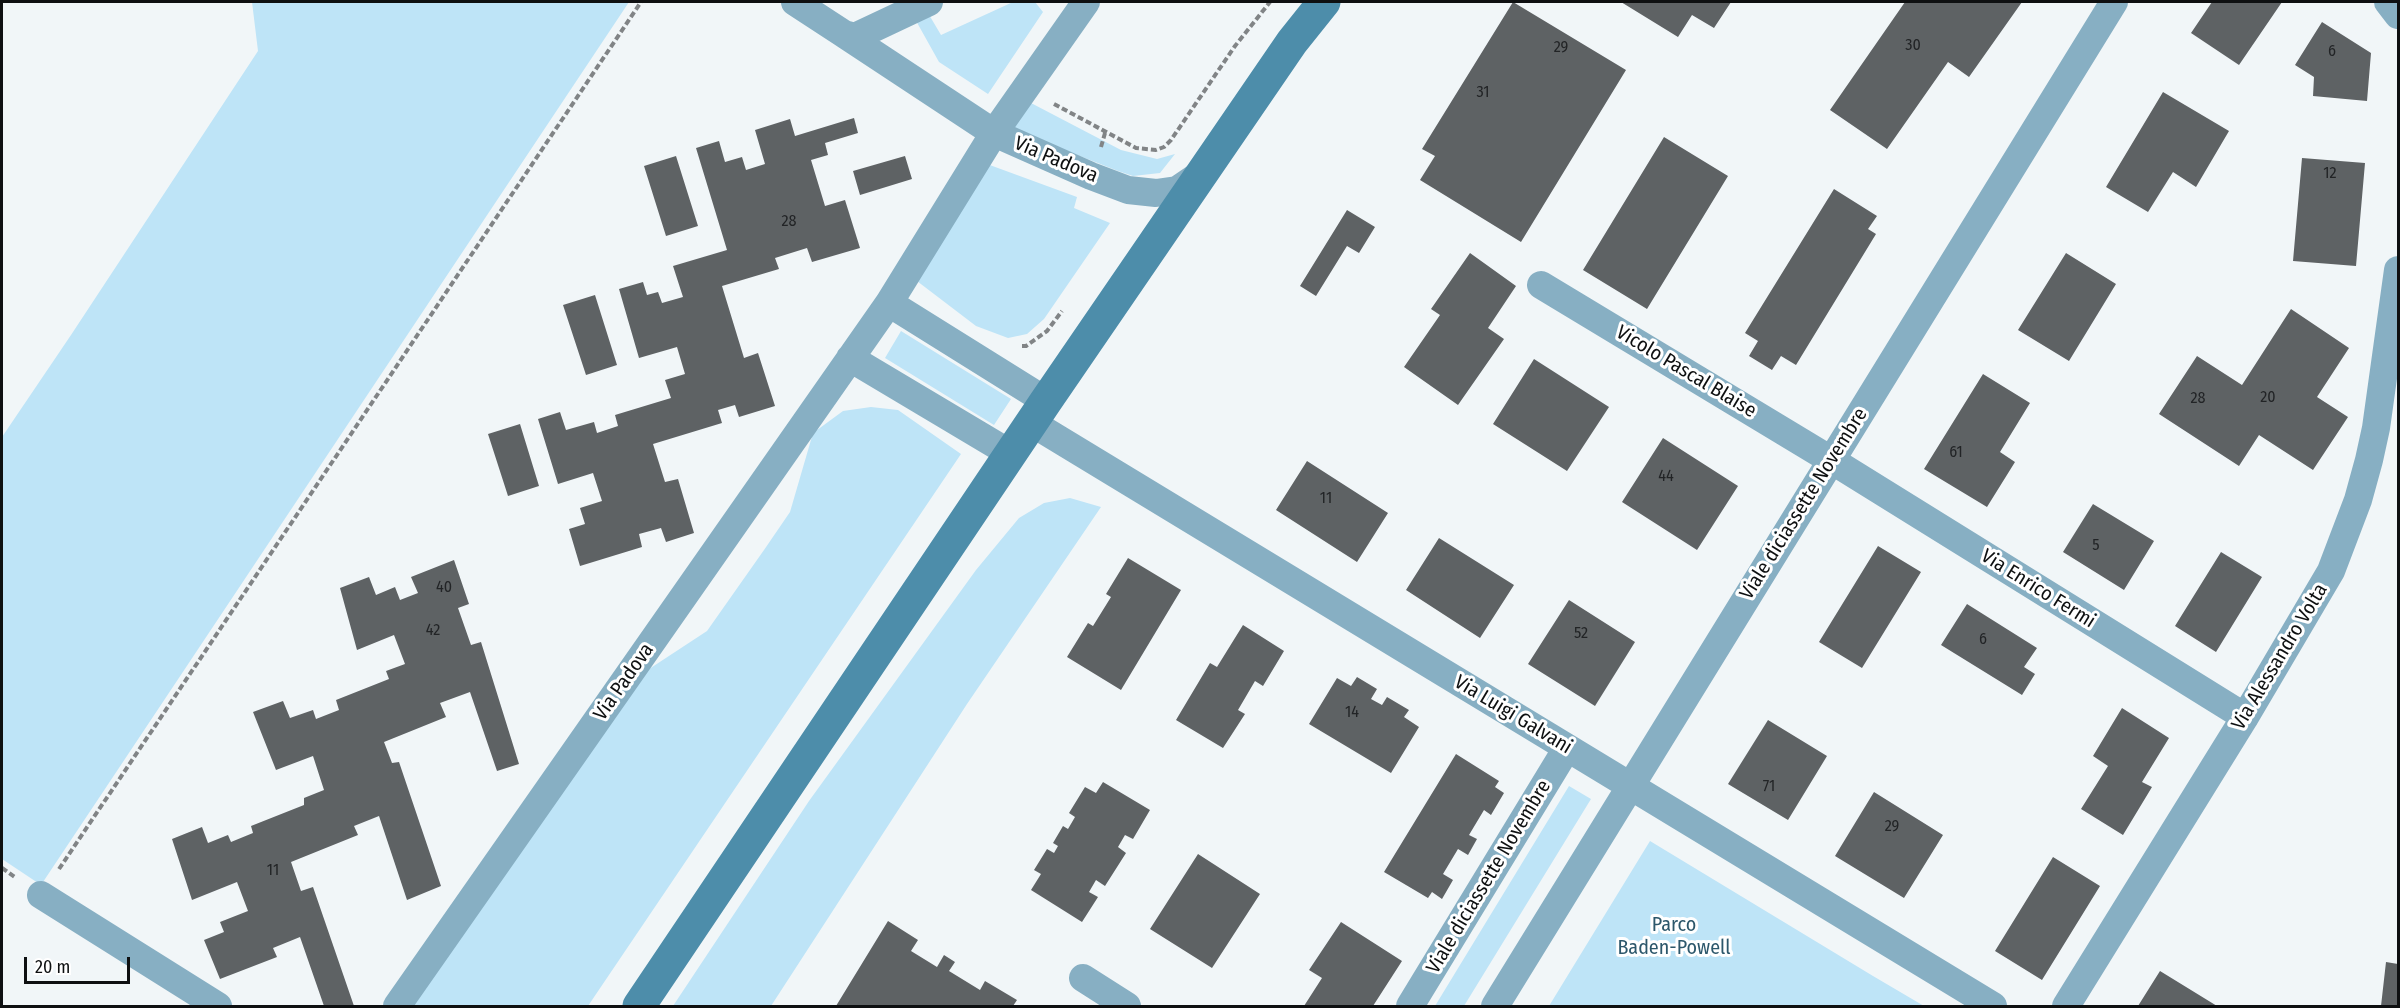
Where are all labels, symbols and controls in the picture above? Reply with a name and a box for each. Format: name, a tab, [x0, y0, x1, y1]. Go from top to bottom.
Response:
house number: 30	[1905, 36, 1921, 56]
house number: 29	[1554, 38, 1568, 58]
house number: 6	[2328, 42, 2336, 62]
house number: 31	[1476, 83, 1490, 103]
street label: Via Padova	[1011, 132, 1101, 188]
house number: 12	[2323, 164, 2337, 184]
house number: 28	[781, 212, 797, 232]
street label: Vicolo Pascal Blaise	[1612, 321, 1760, 423]
house number: 20	[2260, 388, 2276, 408]
house number: 28	[2190, 389, 2206, 409]
street label: Viale diciassette Novembre	[1735, 404, 1873, 604]
house number: 61	[1949, 443, 1963, 463]
house number: 44	[1658, 467, 1674, 487]
house number: 11	[1320, 489, 1332, 509]
house number: 5	[2092, 536, 2100, 556]
street label: Via Enrico Fermi	[1976, 544, 2100, 634]
house number: 40	[436, 578, 452, 598]
street label: Via Alessandro Volta	[2227, 579, 2333, 735]
house number: 42	[426, 621, 440, 641]
house number: 52	[1574, 624, 1588, 644]
house number: 6	[1979, 630, 1987, 650]
street label: Via Padova	[589, 639, 659, 725]
street label: Via Luigi Galvani	[1450, 670, 1576, 760]
house number: 14	[1345, 703, 1359, 723]
street label: Viale diciassette Novembre	[1422, 776, 1556, 978]
house number: 71	[1763, 777, 1775, 797]
house number: 29	[1885, 817, 1899, 837]
house number: 11	[267, 861, 279, 881]
park label: Parco Baden-Powell	[1617, 913, 1731, 960]
scale bar	[27, 945, 134, 983]
text: 20 m	[35, 956, 70, 978]

